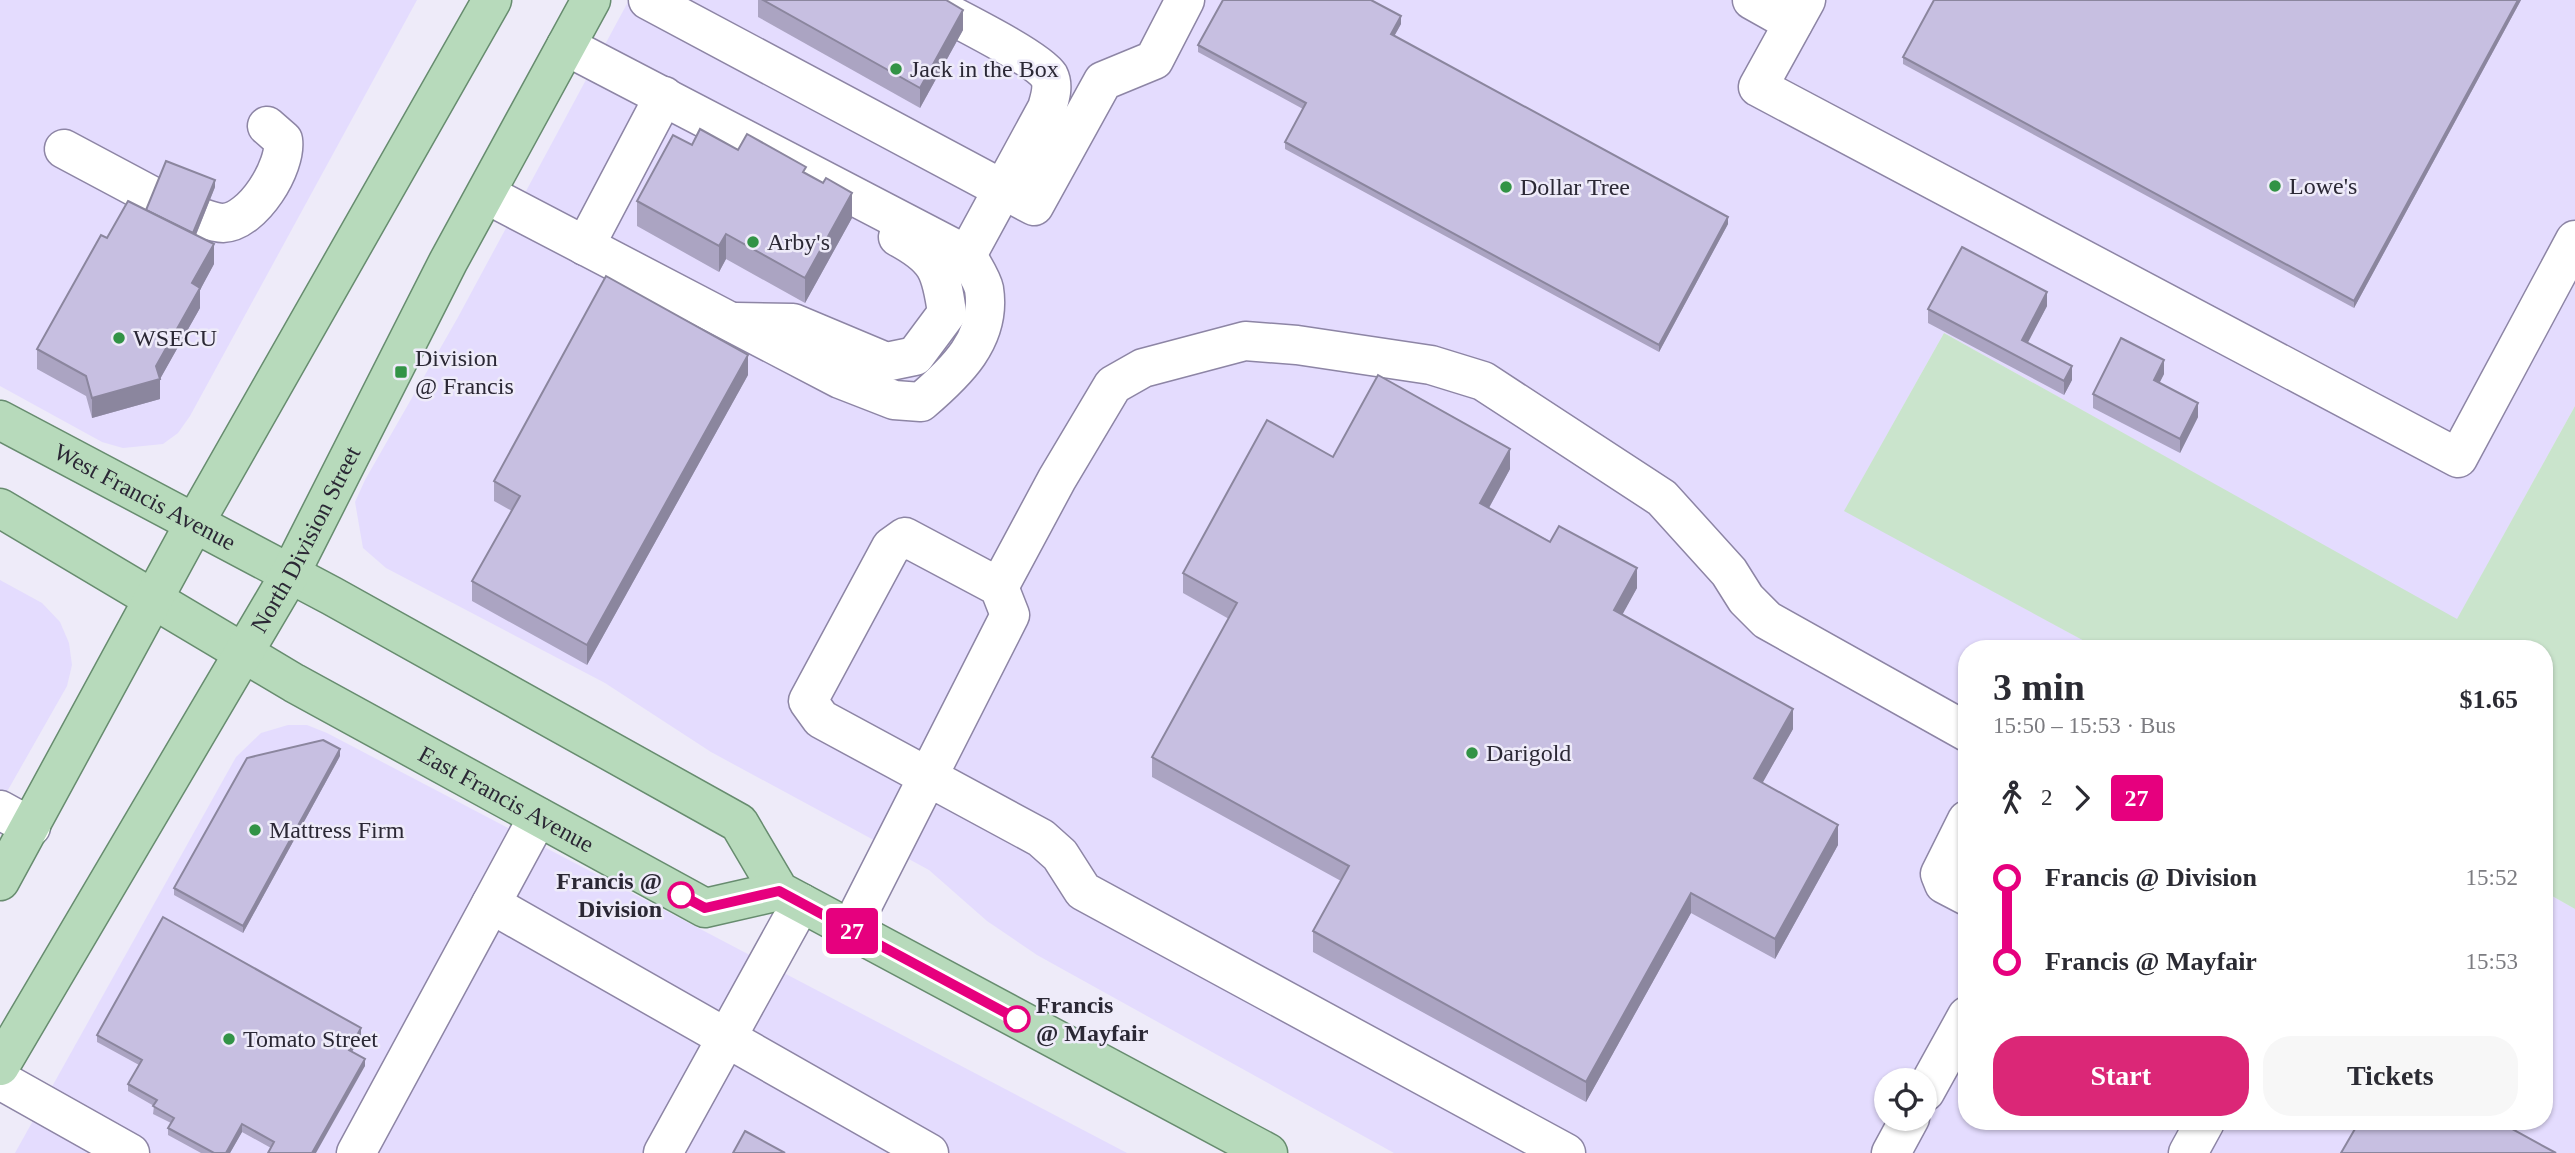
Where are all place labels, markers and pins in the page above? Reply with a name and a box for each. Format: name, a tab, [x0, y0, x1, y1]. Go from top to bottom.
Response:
place label: Jack in the Box	[910, 56, 1059, 82]
marker: Jack in the Box	[888, 61, 904, 77]
place label: Lowe's	[2289, 173, 2357, 199]
place label: Dollar Tree	[1520, 174, 1630, 200]
marker: Lowe's	[2267, 178, 2283, 194]
marker: Dollar Tree	[1498, 179, 1514, 195]
place label: Arby's	[767, 229, 830, 255]
marker: Arby's	[745, 234, 761, 250]
place label: WSECU	[133, 325, 217, 351]
marker: WSECU	[111, 330, 127, 346]
place label: Division @ Francis	[415, 345, 514, 399]
marker: Division @ Francis	[393, 364, 409, 380]
place label: Darigold	[1486, 740, 1571, 766]
marker: Darigold	[1464, 745, 1480, 761]
place label: Mattress Firm	[269, 817, 405, 843]
marker: Mattress Firm	[247, 822, 263, 838]
place label: Francis @ Division	[556, 868, 662, 922]
marker: Francis @ Division	[668, 882, 694, 908]
place label: Francis @ Mayfair	[1036, 992, 1149, 1047]
marker: Francis @ Mayfair	[1004, 1006, 1030, 1032]
place label: Tomato Street	[243, 1026, 378, 1052]
marker: Tomato Street	[221, 1031, 237, 1047]

